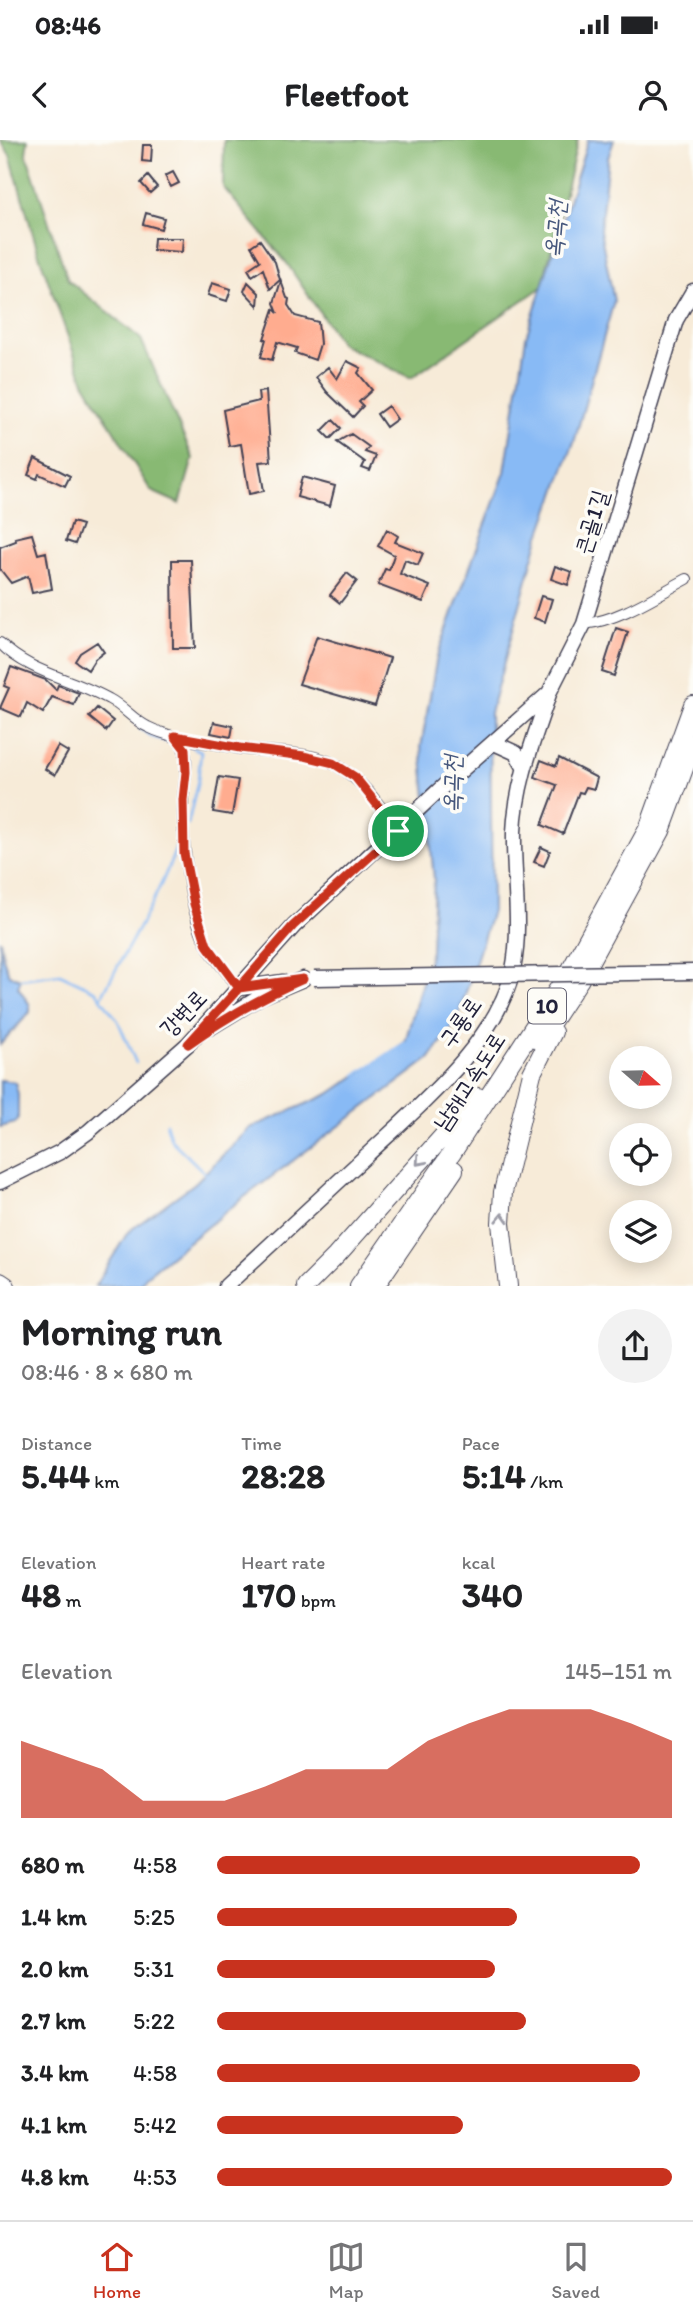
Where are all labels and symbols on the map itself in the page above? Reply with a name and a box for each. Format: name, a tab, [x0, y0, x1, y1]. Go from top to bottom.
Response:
water label: 옥곡천	[538, 196, 572, 259]
street label: 큰골1길	[568, 486, 614, 558]
water label: 옥곡천	[436, 752, 467, 813]
pin	[368, 801, 428, 861]
street label: 강변로	[154, 983, 212, 1043]
road number: 10	[528, 988, 566, 1024]
street label: 구룡로	[433, 991, 487, 1053]
street label: 남해고속도로	[427, 1027, 511, 1135]
north arrow	[609, 1046, 672, 1110]
one-way arrow	[416, 1153, 428, 1166]
one-way arrow	[494, 1212, 510, 1222]

